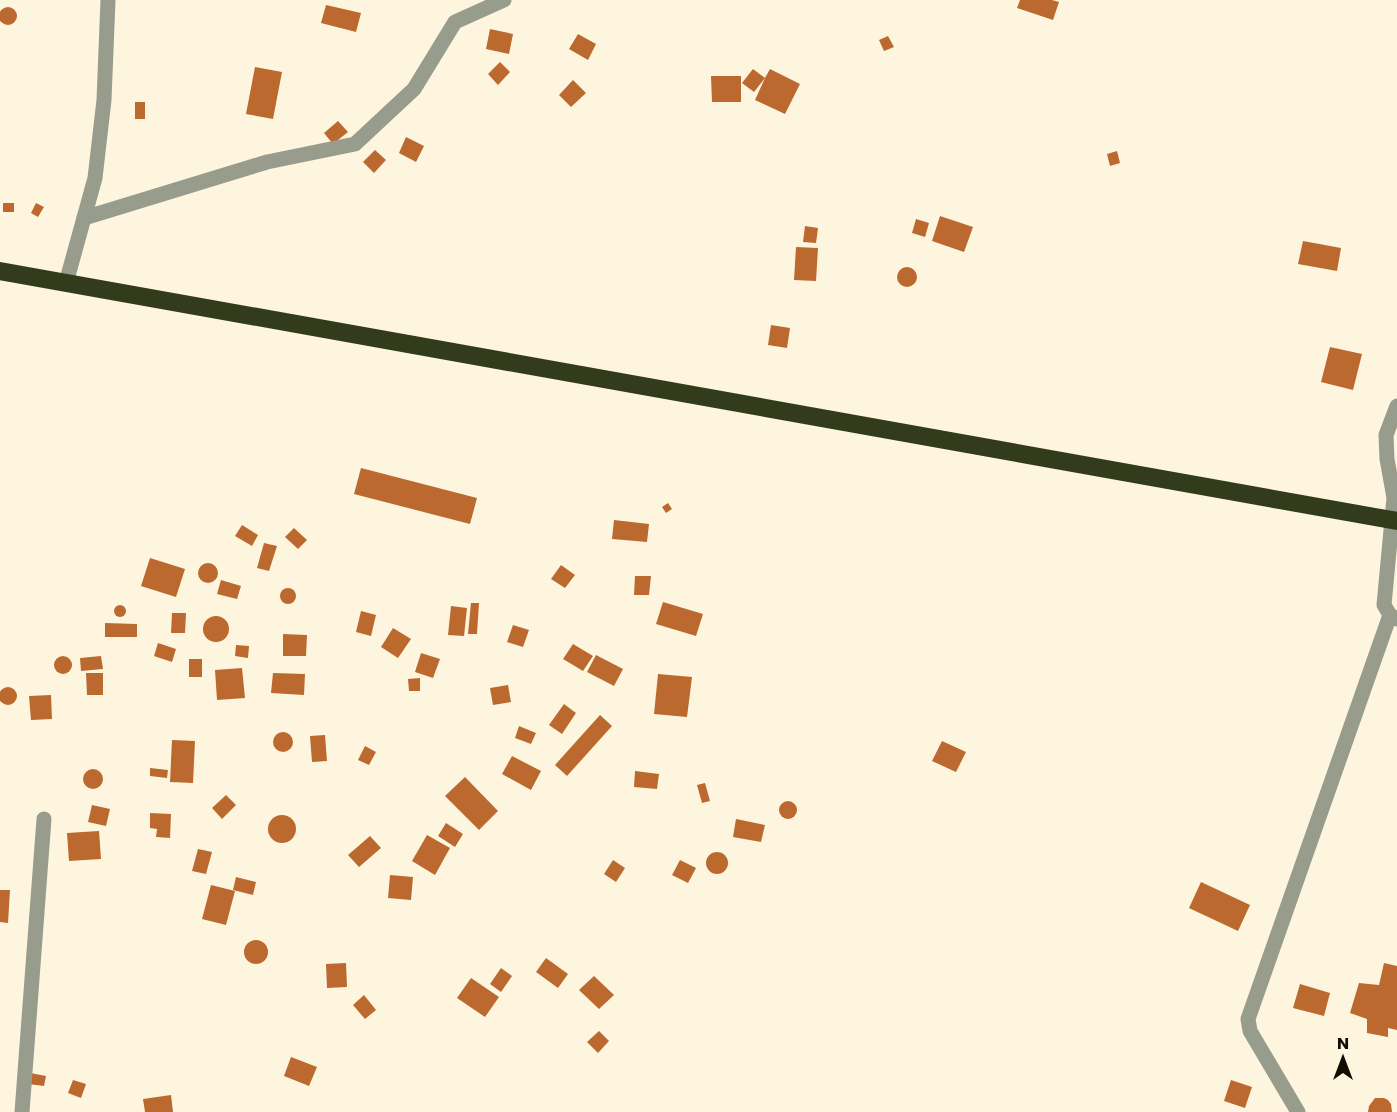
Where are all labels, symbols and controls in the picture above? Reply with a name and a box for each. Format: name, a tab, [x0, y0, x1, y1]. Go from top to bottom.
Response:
north arrow	[1313, 1028, 1373, 1088]
text: N	[1337, 1032, 1349, 1055]

